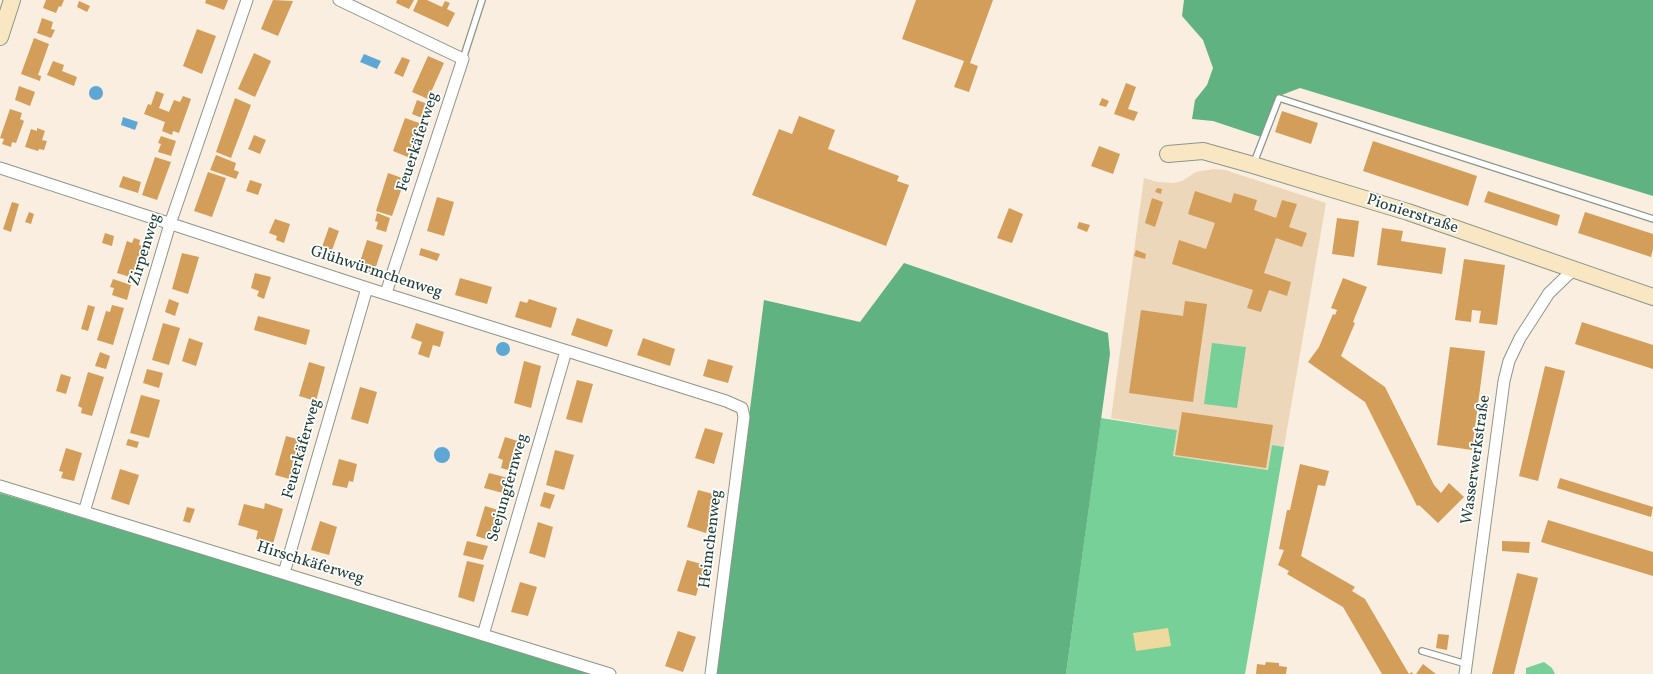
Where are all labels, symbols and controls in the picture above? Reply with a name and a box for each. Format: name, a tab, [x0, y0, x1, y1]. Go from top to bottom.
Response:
street label: Feuerkäferweg	[394, 90, 444, 194]
street label: Pionierstraße	[1364, 191, 1460, 239]
street label: Zirpenweg	[126, 211, 166, 289]
street label: Glühwürmchenweg	[308, 243, 444, 303]
street label: Wasserwerkstraße	[1458, 394, 1496, 526]
street label: Feuerkäferweg	[280, 397, 326, 501]
street label: Seejungfernweg	[484, 432, 534, 544]
street label: Heimchenweg	[696, 489, 728, 589]
street label: Hirschkäferweg	[254, 539, 366, 589]

